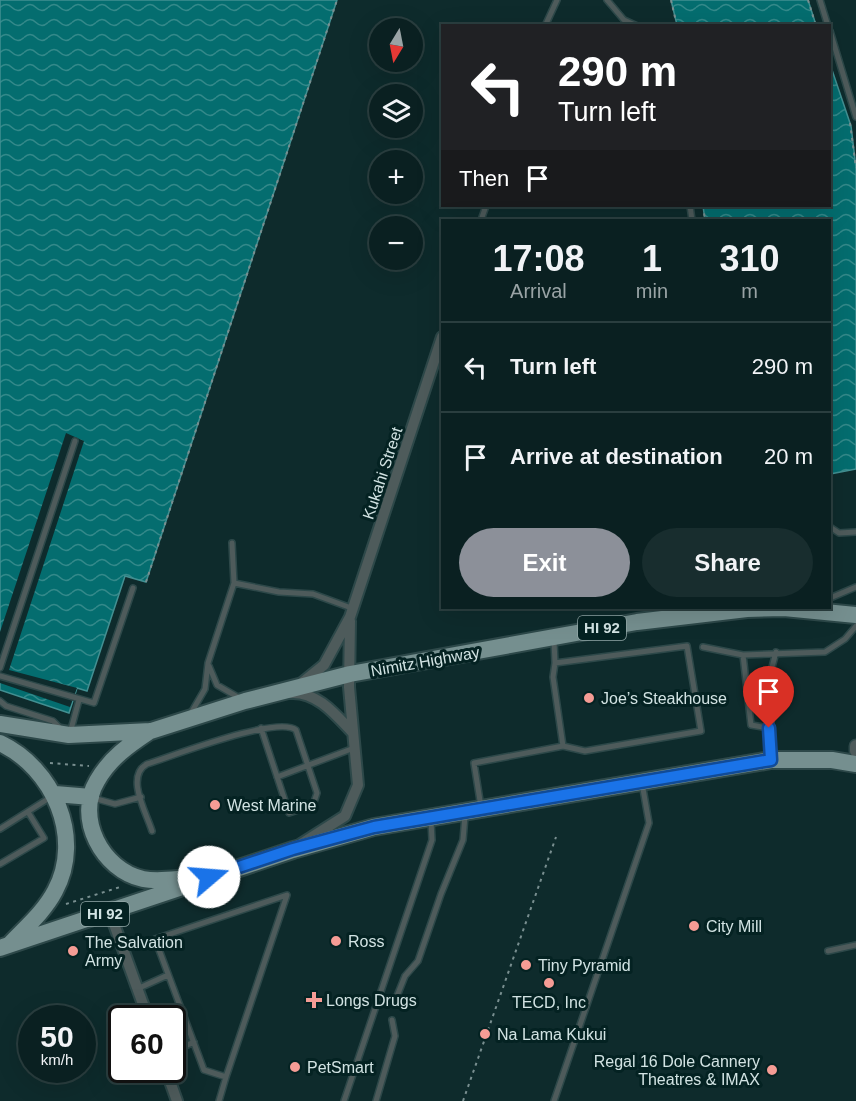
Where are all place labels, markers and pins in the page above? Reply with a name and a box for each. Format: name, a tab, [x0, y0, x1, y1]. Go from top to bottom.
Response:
pin	[743, 666, 794, 728]
place label: Joe’s Steakhouse	[601, 690, 727, 707]
marker: Joe’s Steakhouse	[582, 691, 596, 705]
place label: West Marine	[227, 797, 317, 814]
marker: West Marine	[208, 798, 222, 812]
place label: City Mill	[706, 918, 762, 935]
marker: City Mill	[687, 919, 701, 933]
place label: Ross	[348, 933, 384, 950]
place label: The Salvation Army	[85, 934, 183, 969]
marker: Ross	[329, 934, 343, 948]
marker: The Salvation Army	[66, 944, 80, 958]
place label: Tiny Pyramid	[538, 957, 631, 974]
marker: Tiny Pyramid	[519, 958, 533, 972]
marker: TECD, Inc	[542, 976, 556, 990]
place label: Longs Drugs	[326, 992, 417, 1009]
marker: Longs Drugs	[307, 993, 321, 1007]
place label: TECD, Inc	[512, 994, 586, 1011]
place label: Na Lama Kukui	[497, 1026, 606, 1043]
marker: Na Lama Kukui	[478, 1027, 492, 1041]
place label: Regal 16 Dole Cannery Theatres & IMAX	[594, 1053, 760, 1088]
place label: PetSmart	[307, 1059, 374, 1076]
marker: PetSmart	[288, 1060, 302, 1074]
marker: Regal 16 Dole Cannery Theatres & IMAX	[765, 1063, 779, 1077]

